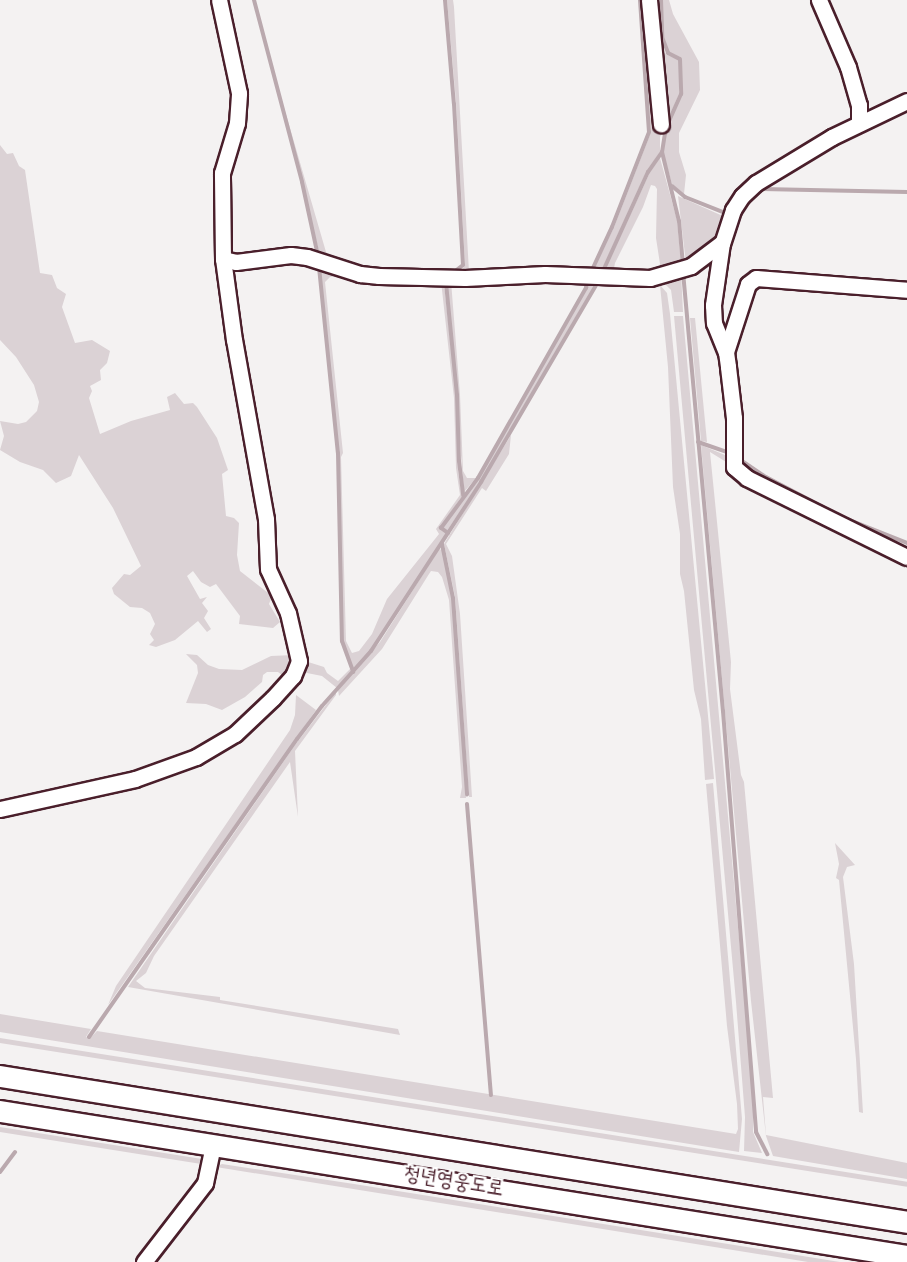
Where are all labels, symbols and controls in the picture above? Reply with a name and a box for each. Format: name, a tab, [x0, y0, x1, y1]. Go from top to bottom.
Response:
street label: 청년영웅도로	[401, 1164, 505, 1204]

